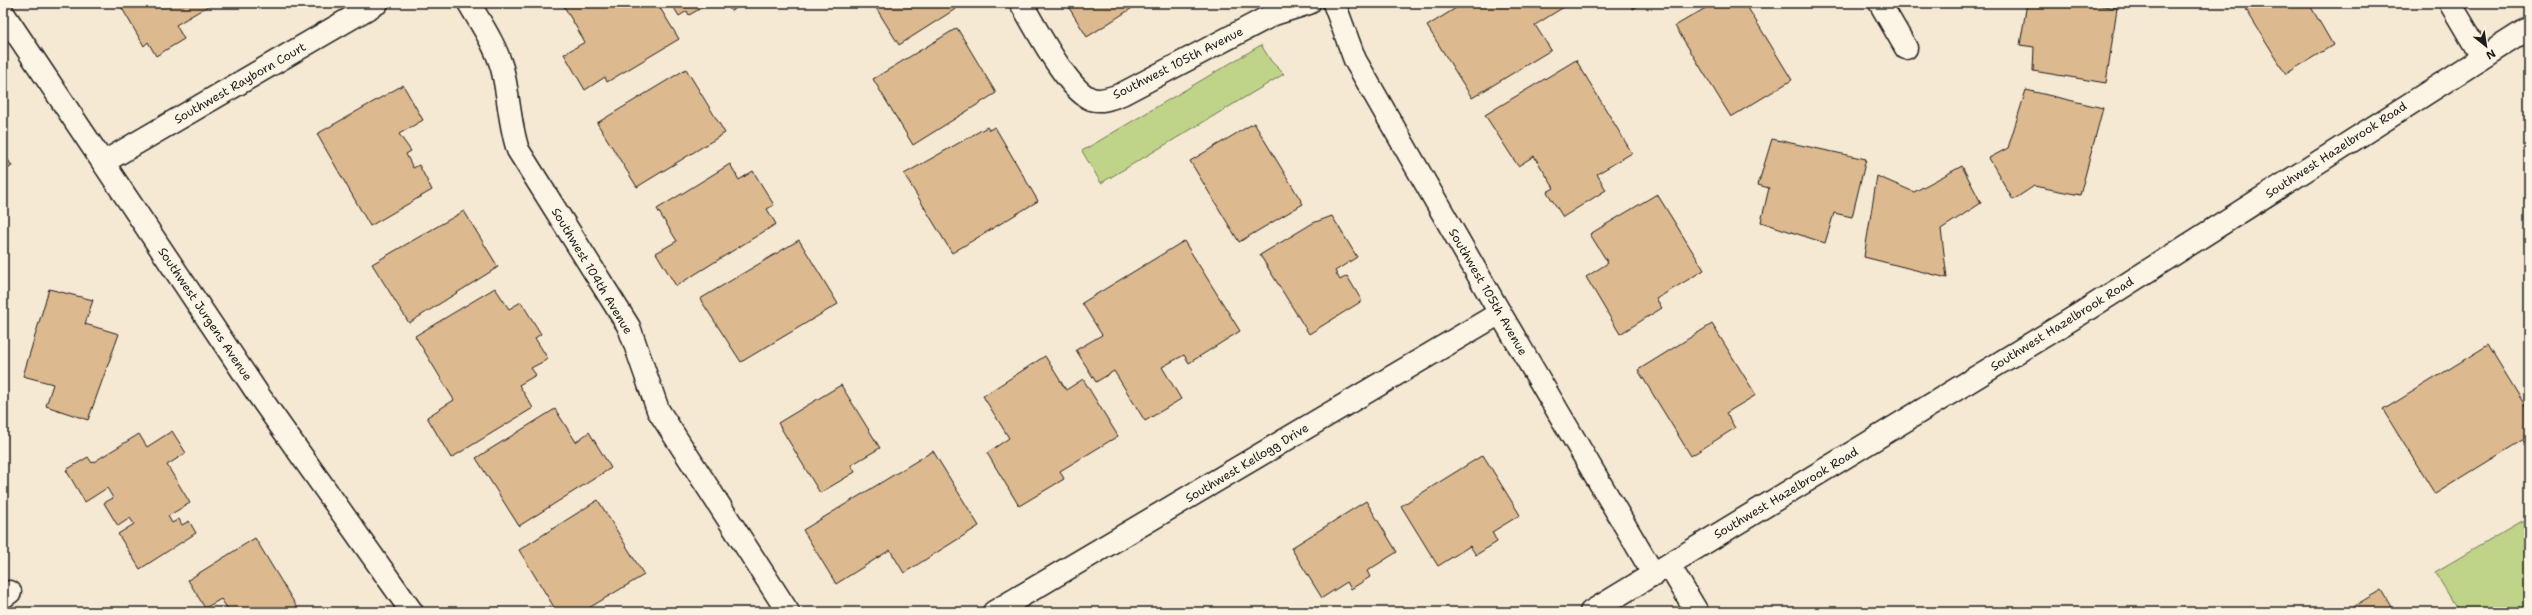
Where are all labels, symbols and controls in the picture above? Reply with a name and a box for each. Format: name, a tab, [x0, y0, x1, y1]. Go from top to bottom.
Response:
street label: Southwest 105th Avenue	[1110, 23, 1246, 103]
north arrow	[2466, 26, 2506, 66]
street label: Southwest Rayborn Court	[171, 39, 309, 127]
text: N	[2483, 46, 2498, 63]
street label: Southwest Hazelbrook Road	[2262, 98, 2410, 202]
street label: Southwest 104th Avenue	[548, 205, 636, 337]
street label: Southwest 105th Avenue	[1445, 226, 1531, 359]
street label: Southwest Jurgens Avenue	[154, 244, 256, 384]
street label: Southwest Hazelbrook Road	[1987, 273, 2137, 375]
street label: Southwest Kellogg Drive	[1182, 420, 1312, 506]
street label: Southwest Hazelbrook Road	[1711, 443, 1861, 543]

